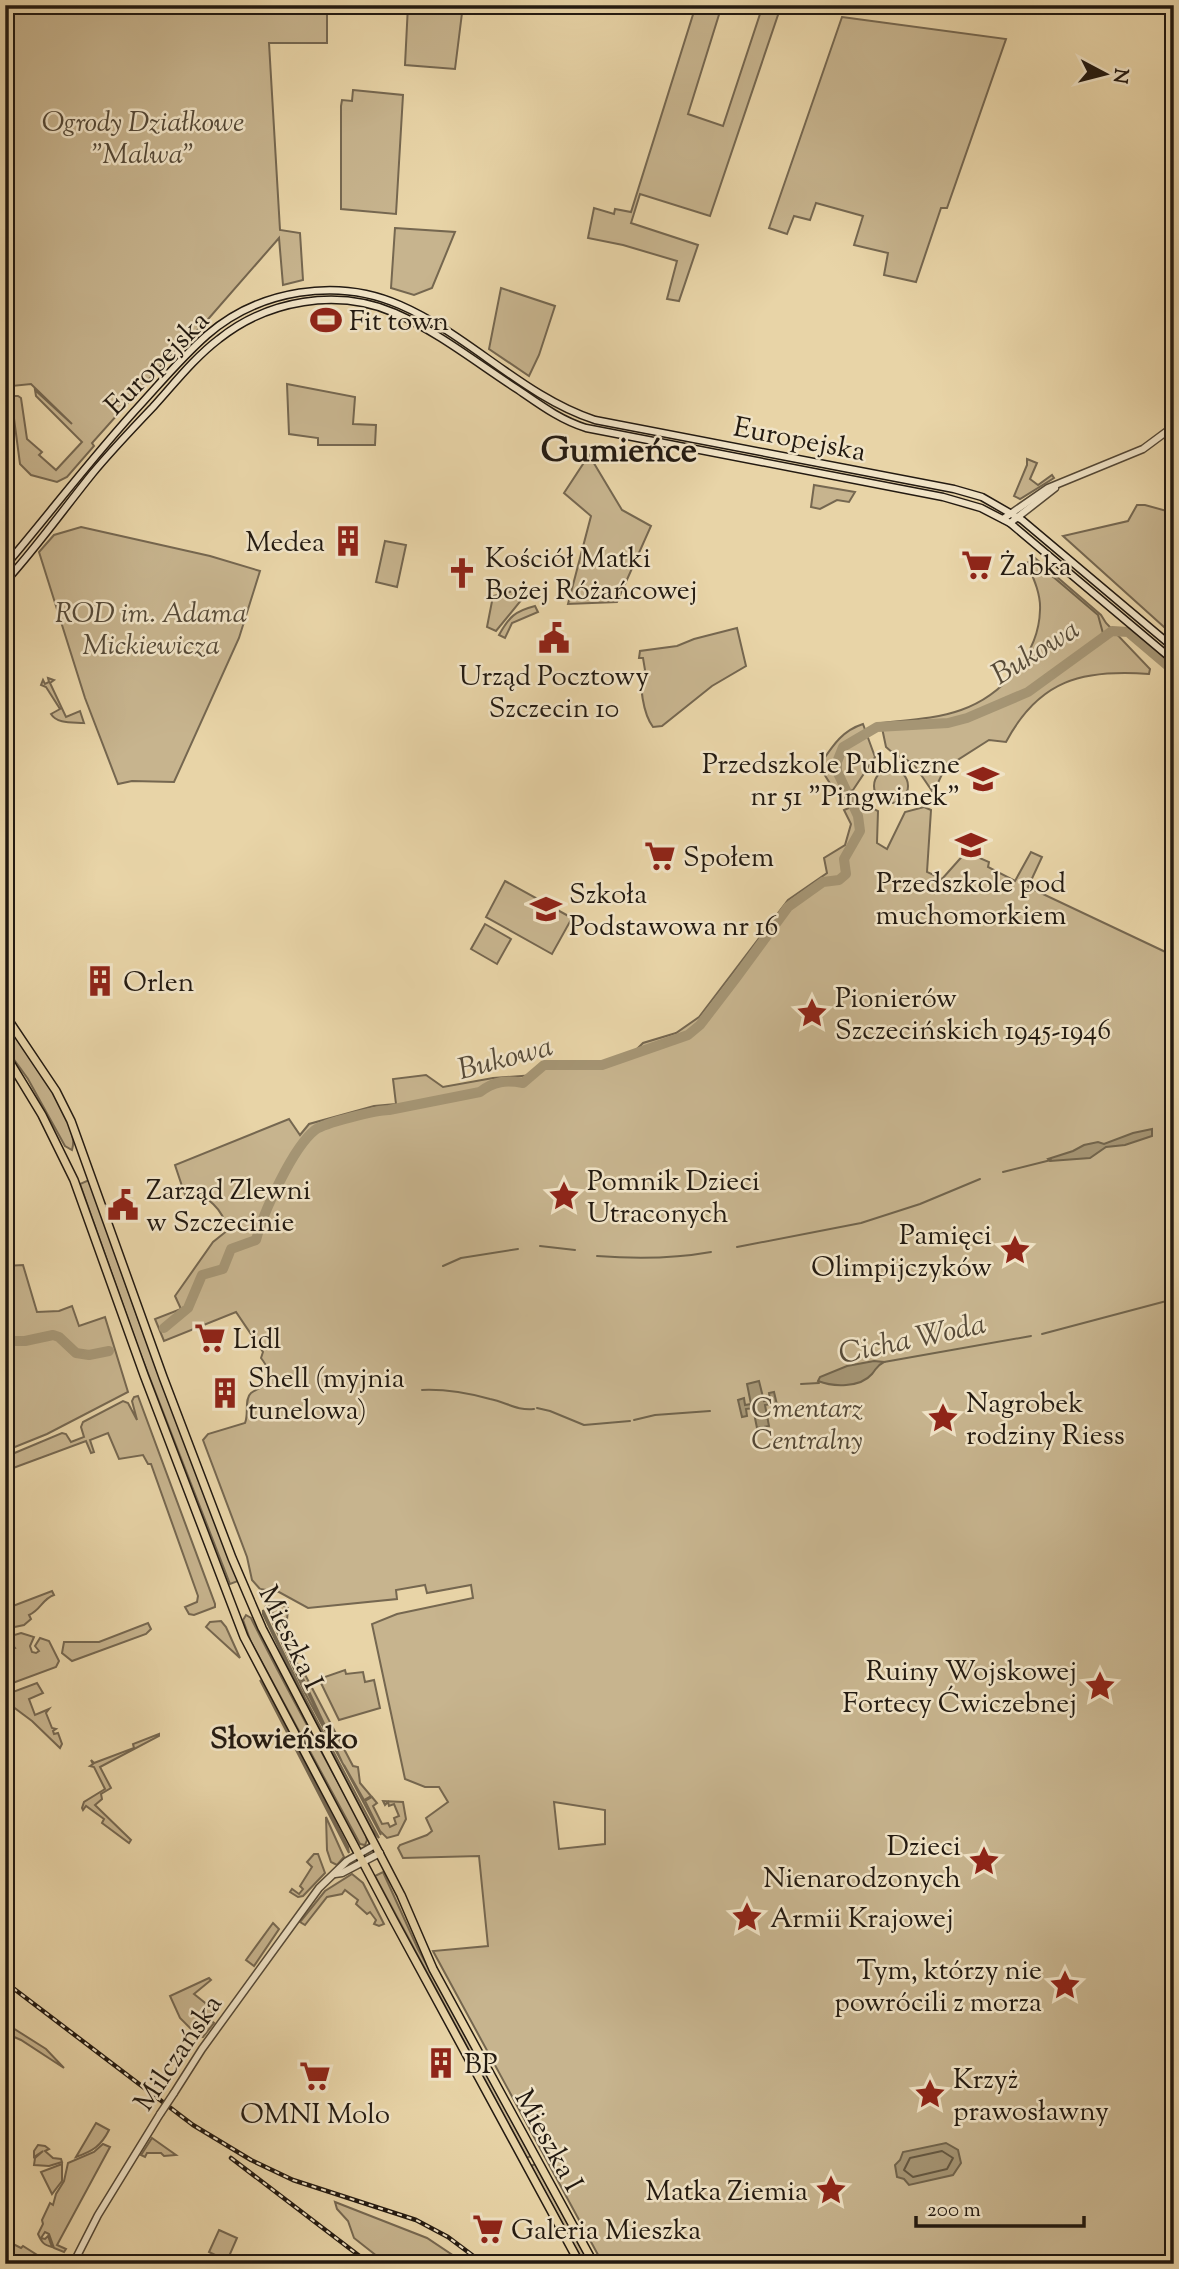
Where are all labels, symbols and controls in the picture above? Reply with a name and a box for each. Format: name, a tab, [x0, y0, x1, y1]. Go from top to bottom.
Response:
north arrow	[1070, 38, 1140, 108]
text: N	[1105, 67, 1134, 85]
park label: Ogrody Działkowe "Malwa"	[42, 104, 244, 176]
street label: Europejska	[97, 303, 220, 426]
sports icon: Fit town	[309, 303, 343, 337]
place label: Fit town	[349, 303, 449, 343]
street label: Europejska	[730, 409, 869, 473]
district label: Gumieńce	[541, 427, 697, 478]
place label: Medea	[245, 524, 325, 564]
building icon: Medea	[331, 524, 365, 558]
place label: Kościół Matki Bożej Różańcowej	[485, 540, 697, 612]
supermarket icon: Żabka	[960, 548, 994, 582]
place label: Żabka	[1000, 548, 1072, 588]
church icon: Kościół Matki Bożej Różańcowej	[445, 556, 479, 590]
park label: ROD im. Adama Mickiewicza	[55, 595, 247, 667]
water label: Bukowa	[984, 609, 1089, 697]
public building icon: Urząd Pocztowy Szczecin 10	[537, 621, 571, 655]
place label: Urząd Pocztowy Szczecin 10	[459, 658, 649, 730]
place label: Przedszkole Publiczne nr 51 "Pingwinek"	[702, 746, 960, 818]
school or university icon: Przedszkole Publiczne nr 51 "Pingwinek"	[966, 762, 1000, 796]
school or university icon: Przedszkole pod muchomorkiem	[954, 828, 988, 862]
supermarket icon: Społem	[643, 839, 677, 873]
place label: Społem	[683, 839, 774, 879]
place label: Przedszkole pod muchomorkiem	[876, 865, 1066, 937]
place label: Szkoła Podstawowa nr 16	[569, 876, 778, 948]
school or university icon: Szkoła Podstawowa nr 16	[529, 892, 563, 926]
building icon: Orlen	[83, 964, 117, 998]
place label: Orlen	[123, 964, 194, 1004]
place label: Pionierów Szczecińskich 1945-1946	[835, 980, 1111, 1052]
place icon: Pionierów Szczecińskich 1945-1946	[795, 996, 829, 1030]
water label: Bukowa	[453, 1026, 558, 1093]
place label: Pomnik Dzieci Utraconych	[587, 1163, 760, 1235]
place label: Zarząd Zlewni w Szczecinie	[146, 1172, 311, 1244]
place icon: Pomnik Dzieci Utraconych	[547, 1179, 581, 1213]
public building icon: Zarząd Zlewni w Szczecinie	[106, 1188, 140, 1222]
place label: Pamięci Olimpijczyków	[811, 1217, 992, 1289]
place icon: Pamięci Olimpijczyków	[998, 1233, 1032, 1267]
water label: Cicha Woda	[835, 1304, 990, 1377]
supermarket icon: Lidl	[193, 1321, 227, 1355]
place label: Lidl	[233, 1321, 282, 1361]
place label: Shell (myjnia tunelowa)	[248, 1360, 405, 1432]
building icon: Shell (myjnia tunelowa)	[208, 1376, 242, 1410]
place label: Nagrobek rodziny Riess	[966, 1385, 1125, 1457]
park label: Cmentarz Centralny	[751, 1390, 863, 1462]
place icon: Nagrobek rodziny Riess	[926, 1401, 960, 1435]
street label: Mieszka I	[247, 1579, 332, 1697]
place label: Ruiny Wojskowej Fortecy Ćwiczebnej	[843, 1653, 1077, 1725]
place icon: Ruiny Wojskowej Fortecy Ćwiczebnej	[1083, 1669, 1117, 1703]
district label: Słowieńsko	[210, 1719, 358, 1762]
place label: Dzieci Nienarodzonych	[763, 1828, 961, 1900]
place icon: Dzieci Nienarodzonych	[967, 1844, 1001, 1878]
place icon: Armii Krajowej	[730, 1900, 764, 1934]
place label: Armii Krajowej	[770, 1900, 954, 1940]
place label: Tym, którzy nie powrócili z morza	[834, 1952, 1042, 2024]
place icon: Tym, którzy nie powrócili z morza	[1048, 1968, 1082, 2002]
street label: Milczańska	[126, 1987, 233, 2120]
building icon: BP	[424, 2046, 458, 2080]
place label: BP	[464, 2046, 497, 2086]
supermarket icon: OMNI Molo	[298, 2059, 332, 2093]
place label: Krzyż prawosławny	[953, 2061, 1109, 2133]
place icon: Krzyż prawosławny	[913, 2077, 947, 2111]
street label: Mieszka I	[503, 2083, 592, 2200]
place label: OMNI Molo	[240, 2096, 390, 2136]
place label: Matka Ziemia	[645, 2173, 808, 2213]
place icon: Matka Ziemia	[814, 2173, 848, 2207]
scale bar	[916, 2185, 1084, 2229]
text: 200 m	[927, 2196, 981, 2226]
supermarket icon: Galeria Mieszka	[471, 2212, 505, 2246]
place label: Galeria Mieszka	[511, 2212, 701, 2252]

